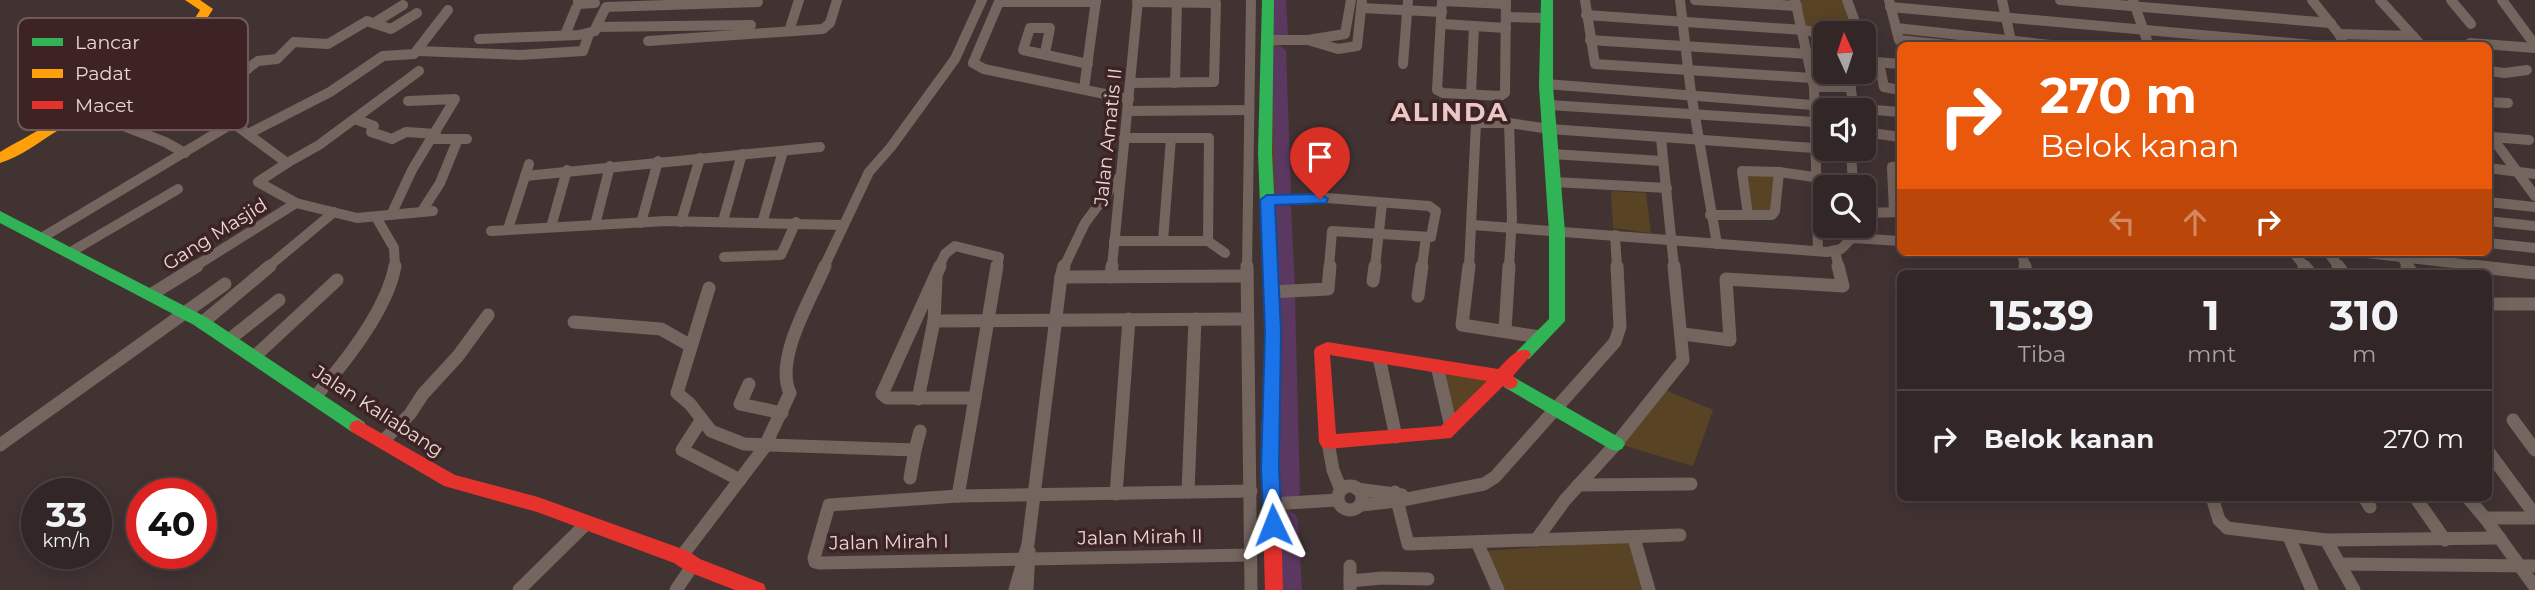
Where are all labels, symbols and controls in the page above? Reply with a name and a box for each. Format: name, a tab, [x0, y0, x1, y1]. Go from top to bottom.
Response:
legend	[18, 18, 248, 130]
north arrow	[1813, 21, 1876, 84]
map controls	[1813, 21, 1876, 238]
text: Lancar	[75, 31, 140, 54]
text: Padat	[75, 62, 132, 85]
text: 270 m	[2040, 66, 2197, 125]
street label: Jalan Amatis II	[1089, 67, 1127, 208]
icon: right	[1925, 70, 2016, 161]
text: Macet	[75, 94, 134, 117]
district label: ALINDA	[1390, 96, 1509, 128]
button: sound	[1813, 98, 1876, 161]
text: Belok kanan	[2040, 126, 2240, 165]
pin	[1290, 127, 1350, 199]
icon: arrive	[1301, 138, 1339, 176]
button: search	[1813, 175, 1876, 238]
street label: Gang Masjid	[159, 193, 271, 275]
icon: left	[2103, 203, 2141, 241]
icon: ahead	[2176, 203, 2214, 241]
icon: right	[2249, 203, 2287, 241]
text: 15:39	[1990, 289, 2094, 341]
text: 1	[2203, 289, 2220, 341]
text: 310	[2329, 289, 2399, 341]
text: Tiba	[2018, 340, 2066, 368]
text: mnt	[2187, 340, 2236, 368]
text: m	[2352, 340, 2376, 368]
street label: Jalan Kaliabang	[308, 360, 447, 462]
icon: right	[1925, 420, 1963, 458]
text: Belok kanan	[1984, 423, 2154, 455]
text: 270 m	[2383, 423, 2464, 455]
speed limit sign: 40	[126, 478, 217, 569]
position arrow	[1236, 488, 1310, 562]
text: 33	[46, 493, 87, 536]
street label: Jalan Mirah II	[1076, 524, 1203, 550]
street label: Jalan Mirah I	[828, 529, 949, 555]
text: km/h	[42, 530, 91, 552]

